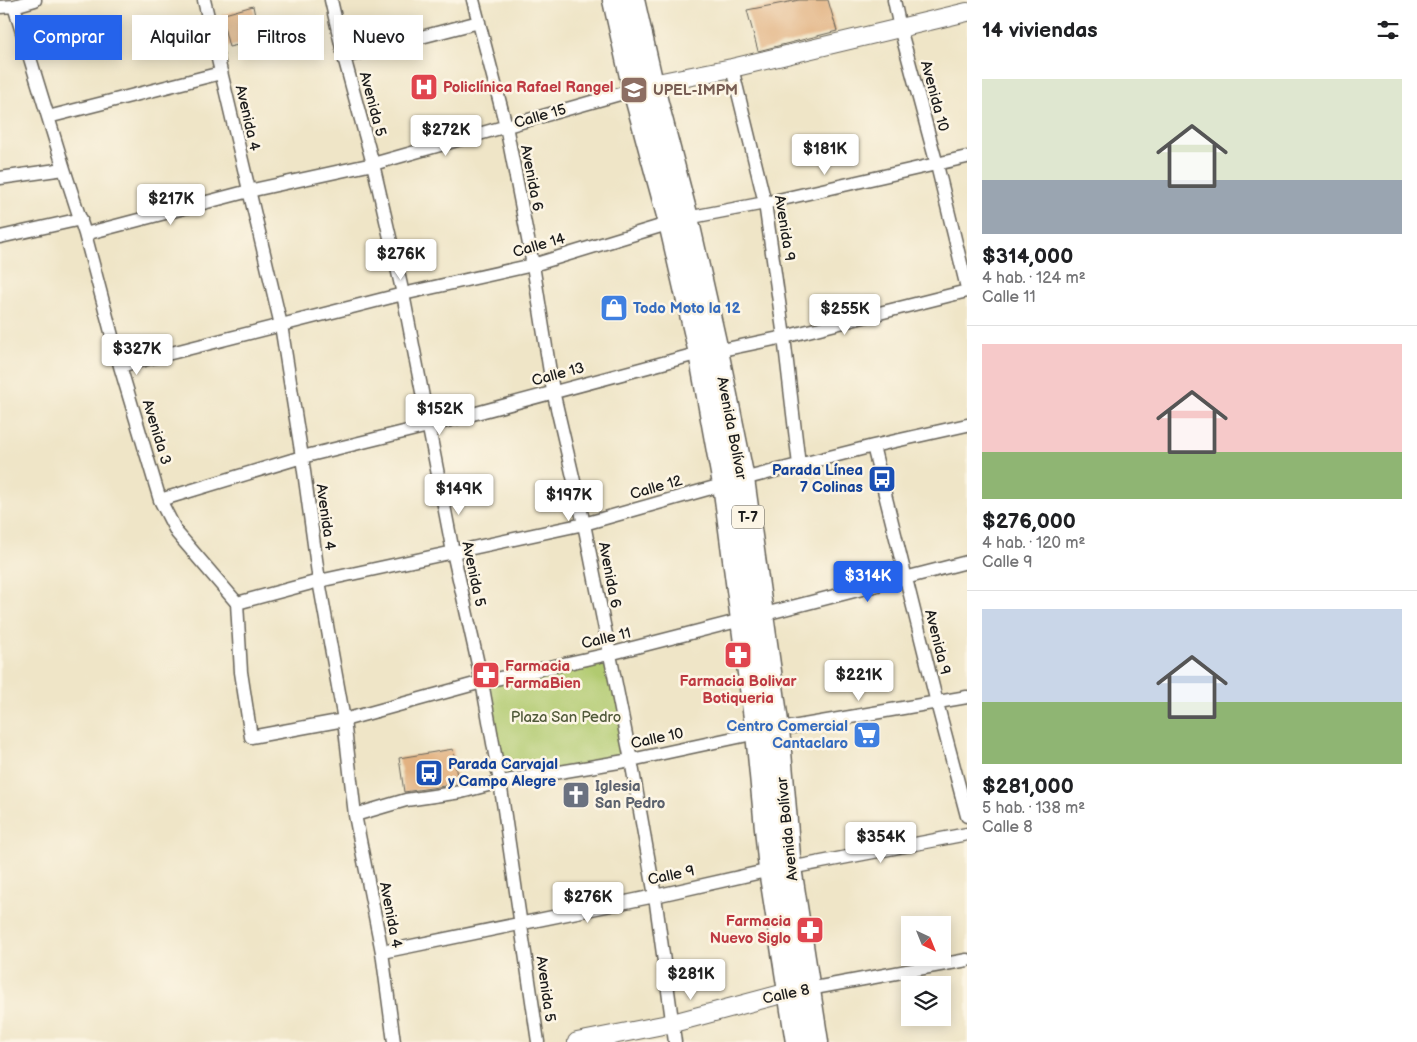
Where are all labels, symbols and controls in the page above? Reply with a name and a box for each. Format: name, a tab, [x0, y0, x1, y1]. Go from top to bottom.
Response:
chip: Comprar	[15, 15, 122, 60]
chip: Alquilar	[132, 15, 228, 60]
chip: Filtros	[238, 15, 324, 60]
chip: Nuevo	[334, 15, 423, 60]
icon: filters	[1374, 16, 1402, 44]
text: 14 viviendas	[982, 18, 1098, 43]
street label: Avenida 10	[916, 59, 953, 134]
street label: Avenida 5	[355, 70, 390, 139]
hospital icon: Policlínica Rafael Rangel	[409, 72, 439, 102]
school or university icon: UPEL-IMPM	[619, 75, 649, 105]
place label: Policlínica Rafael Rangel	[443, 78, 614, 97]
place label: UPEL-IMPM	[653, 81, 738, 100]
street label: Avenida 4	[231, 83, 264, 153]
street label: Calle 15	[512, 100, 568, 133]
icon: home	[1147, 111, 1237, 201]
pin: $272K	[411, 114, 481, 157]
text: $272K	[421, 121, 471, 140]
pin: $181K	[790, 134, 860, 176]
text: $181K	[803, 140, 847, 159]
street label: Avenida 6	[516, 143, 547, 213]
pin: $217K	[136, 184, 206, 226]
text: $217K	[148, 190, 194, 209]
street label: Avenida 9	[770, 194, 799, 262]
street label: Calle 14	[511, 229, 568, 262]
pin: $276K	[366, 238, 436, 281]
text: $314,000	[982, 244, 1073, 269]
text: $276K	[377, 245, 426, 264]
text: 4 hab. · 124 m²	[982, 269, 1086, 288]
text: Calle 11	[982, 288, 1036, 307]
shop icon: Todo Moto la 12	[599, 293, 629, 323]
pin: $255K	[810, 294, 880, 336]
place label: Todo Moto la 12	[633, 299, 740, 318]
text: $255K	[820, 300, 870, 319]
pin: $327K	[102, 334, 172, 376]
text: $327K	[113, 340, 161, 359]
street label: Calle 13	[530, 358, 587, 391]
street label: Avenida Bolívar	[712, 375, 751, 482]
icon: home	[1147, 377, 1237, 467]
pin: $152K	[405, 394, 475, 436]
street label: Avenida 3	[138, 397, 175, 467]
text: $152K	[417, 400, 463, 419]
place label: Parada Línea 7 Colinas	[772, 461, 863, 497]
bus stop icon: Parada Línea 7 Colinas	[867, 464, 897, 494]
street label: Calle 12	[628, 471, 685, 504]
pin: $149K	[424, 474, 494, 516]
text: $149K	[436, 480, 482, 499]
pin: $197K	[534, 480, 604, 522]
street label: Avenida 4	[311, 483, 340, 552]
text: $197K	[546, 486, 592, 505]
road number: T-7	[732, 506, 764, 528]
text: $276,000	[982, 509, 1076, 534]
text: 4 hab. · 120 m²	[982, 534, 1086, 553]
street label: Avenida 5	[457, 540, 490, 609]
street label: Avenida 6	[594, 540, 625, 610]
text: Calle 9	[982, 553, 1033, 572]
pin: $314K	[833, 560, 903, 603]
text: $314K	[845, 567, 891, 586]
street label: Avenida 9	[920, 608, 955, 677]
street label: Calle 11	[579, 624, 633, 653]
pharmacy icon: Farmacia Bolivar Botiqueria	[723, 640, 753, 670]
icon: home	[1147, 642, 1237, 732]
place label: Farmacia FarmaBien	[505, 657, 581, 693]
pharmacy icon: Farmacia FarmaBien	[471, 660, 501, 690]
pin: $221K	[824, 660, 894, 702]
text: $221K	[836, 666, 883, 685]
place label: Farmacia Bolivar Botiqueria	[679, 672, 798, 708]
park label: Plaza San Pedro	[511, 708, 621, 727]
place label: Centro Comercial Cantaclaro	[727, 717, 848, 753]
supermarket icon: Centro Comercial Cantaclaro	[852, 720, 882, 750]
street label: Calle 10	[629, 724, 685, 753]
place label: Parada Carvajal y Campo Alegre	[448, 755, 558, 791]
bus stop icon: Parada Carvajal y Campo Alegre	[414, 758, 444, 788]
text: $281,000	[982, 774, 1074, 799]
street label: Avenida Bolívar	[773, 775, 802, 882]
place label: Iglesia San Pedro	[595, 777, 666, 813]
church icon: Iglesia San Pedro	[561, 780, 591, 810]
text: 5 hab. · 138 m²	[982, 799, 1085, 818]
text: Calle 8	[982, 818, 1033, 837]
pin: $354K	[846, 822, 916, 864]
text: $354K	[856, 828, 906, 847]
street label: Calle 9	[646, 861, 696, 890]
street label: Avenida 4	[375, 880, 406, 950]
pin: $276K	[553, 882, 623, 924]
text: $276K	[564, 888, 613, 907]
place label: Farmacia Nuevo Siglo	[710, 912, 791, 948]
pharmacy icon: Farmacia Nuevo Siglo	[795, 915, 825, 945]
north arrow	[901, 916, 951, 966]
map controls	[901, 916, 951, 1026]
street label: Avenida 5	[531, 955, 560, 1023]
pin: $281K	[656, 958, 726, 1001]
text: $281K	[667, 965, 715, 984]
button: layers	[901, 976, 951, 1026]
street label: Calle 8	[761, 980, 812, 1009]

